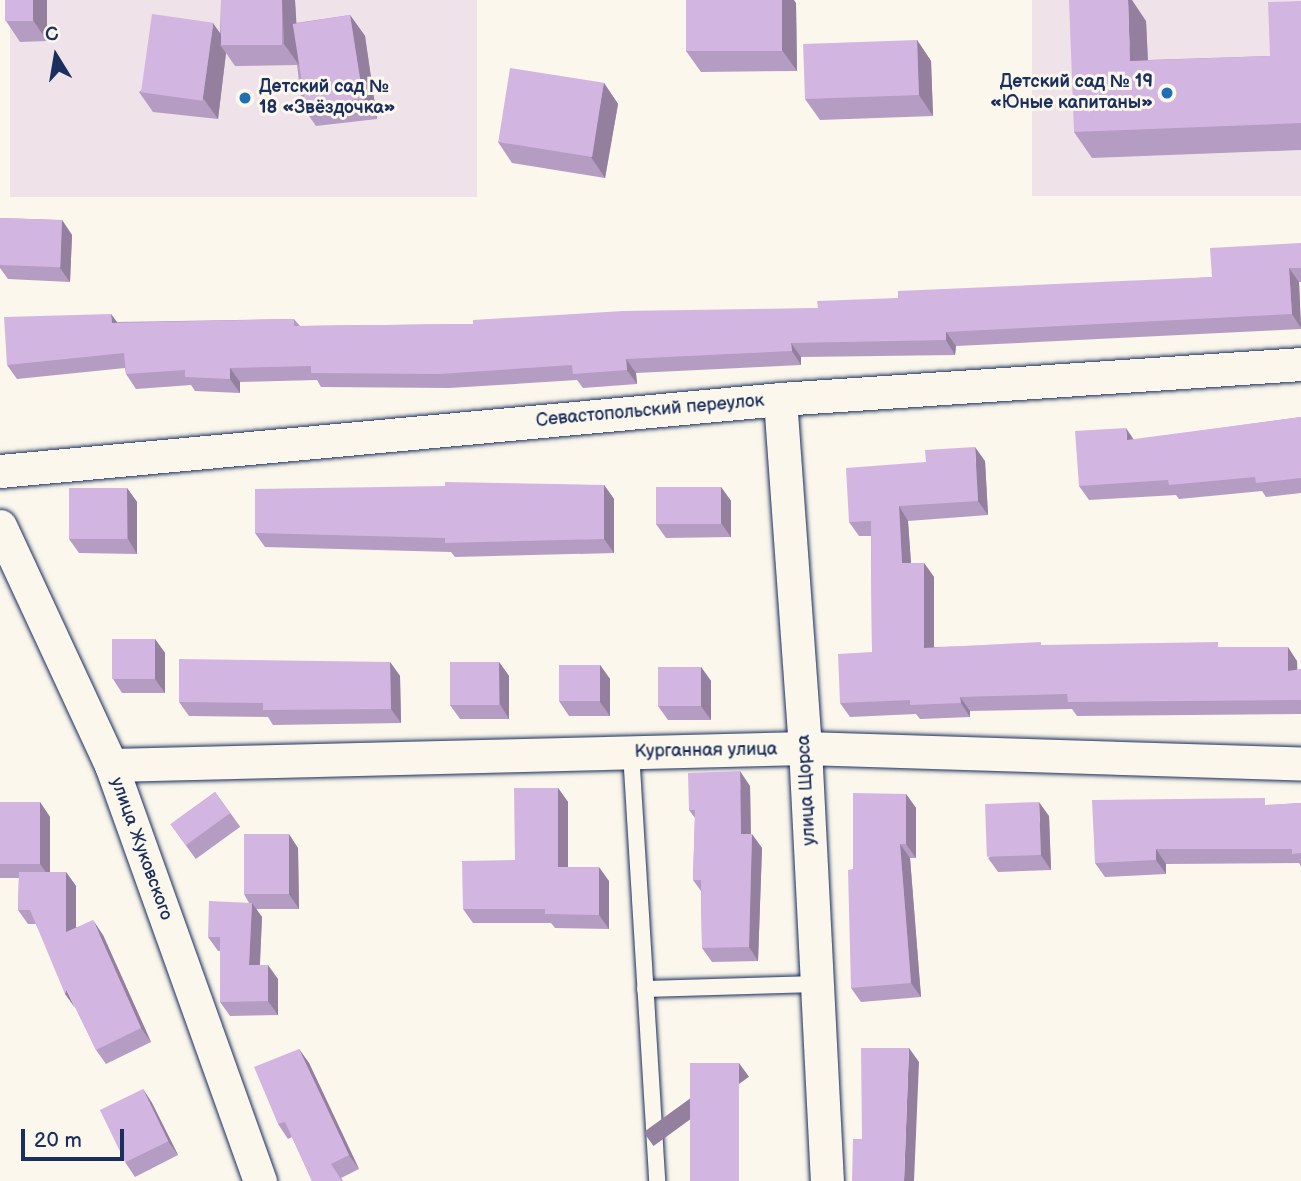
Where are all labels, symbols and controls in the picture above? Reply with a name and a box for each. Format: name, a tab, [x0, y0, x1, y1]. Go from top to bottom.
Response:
north arrow	[21, 21, 91, 91]
text: С	[43, 22, 61, 47]
place label: Детский сад № 19 «Юные капитаны»	[990, 72, 1153, 114]
place label: Детский сад № 18 «Звёздочка»	[259, 77, 395, 119]
marker: Детский сад № 19 «Юные капитаны»	[1159, 85, 1175, 101]
marker: Детский сад № 18 «Звёздочка»	[237, 90, 253, 106]
street label: Севастопольский переулок	[535, 390, 765, 432]
street label: улица Щорса	[793, 734, 821, 846]
street label: Курганная улица	[634, 739, 778, 763]
street label: улица Жуковского	[105, 775, 177, 923]
scale bar	[24, 1114, 128, 1158]
text: 20 m	[34, 1128, 82, 1153]

